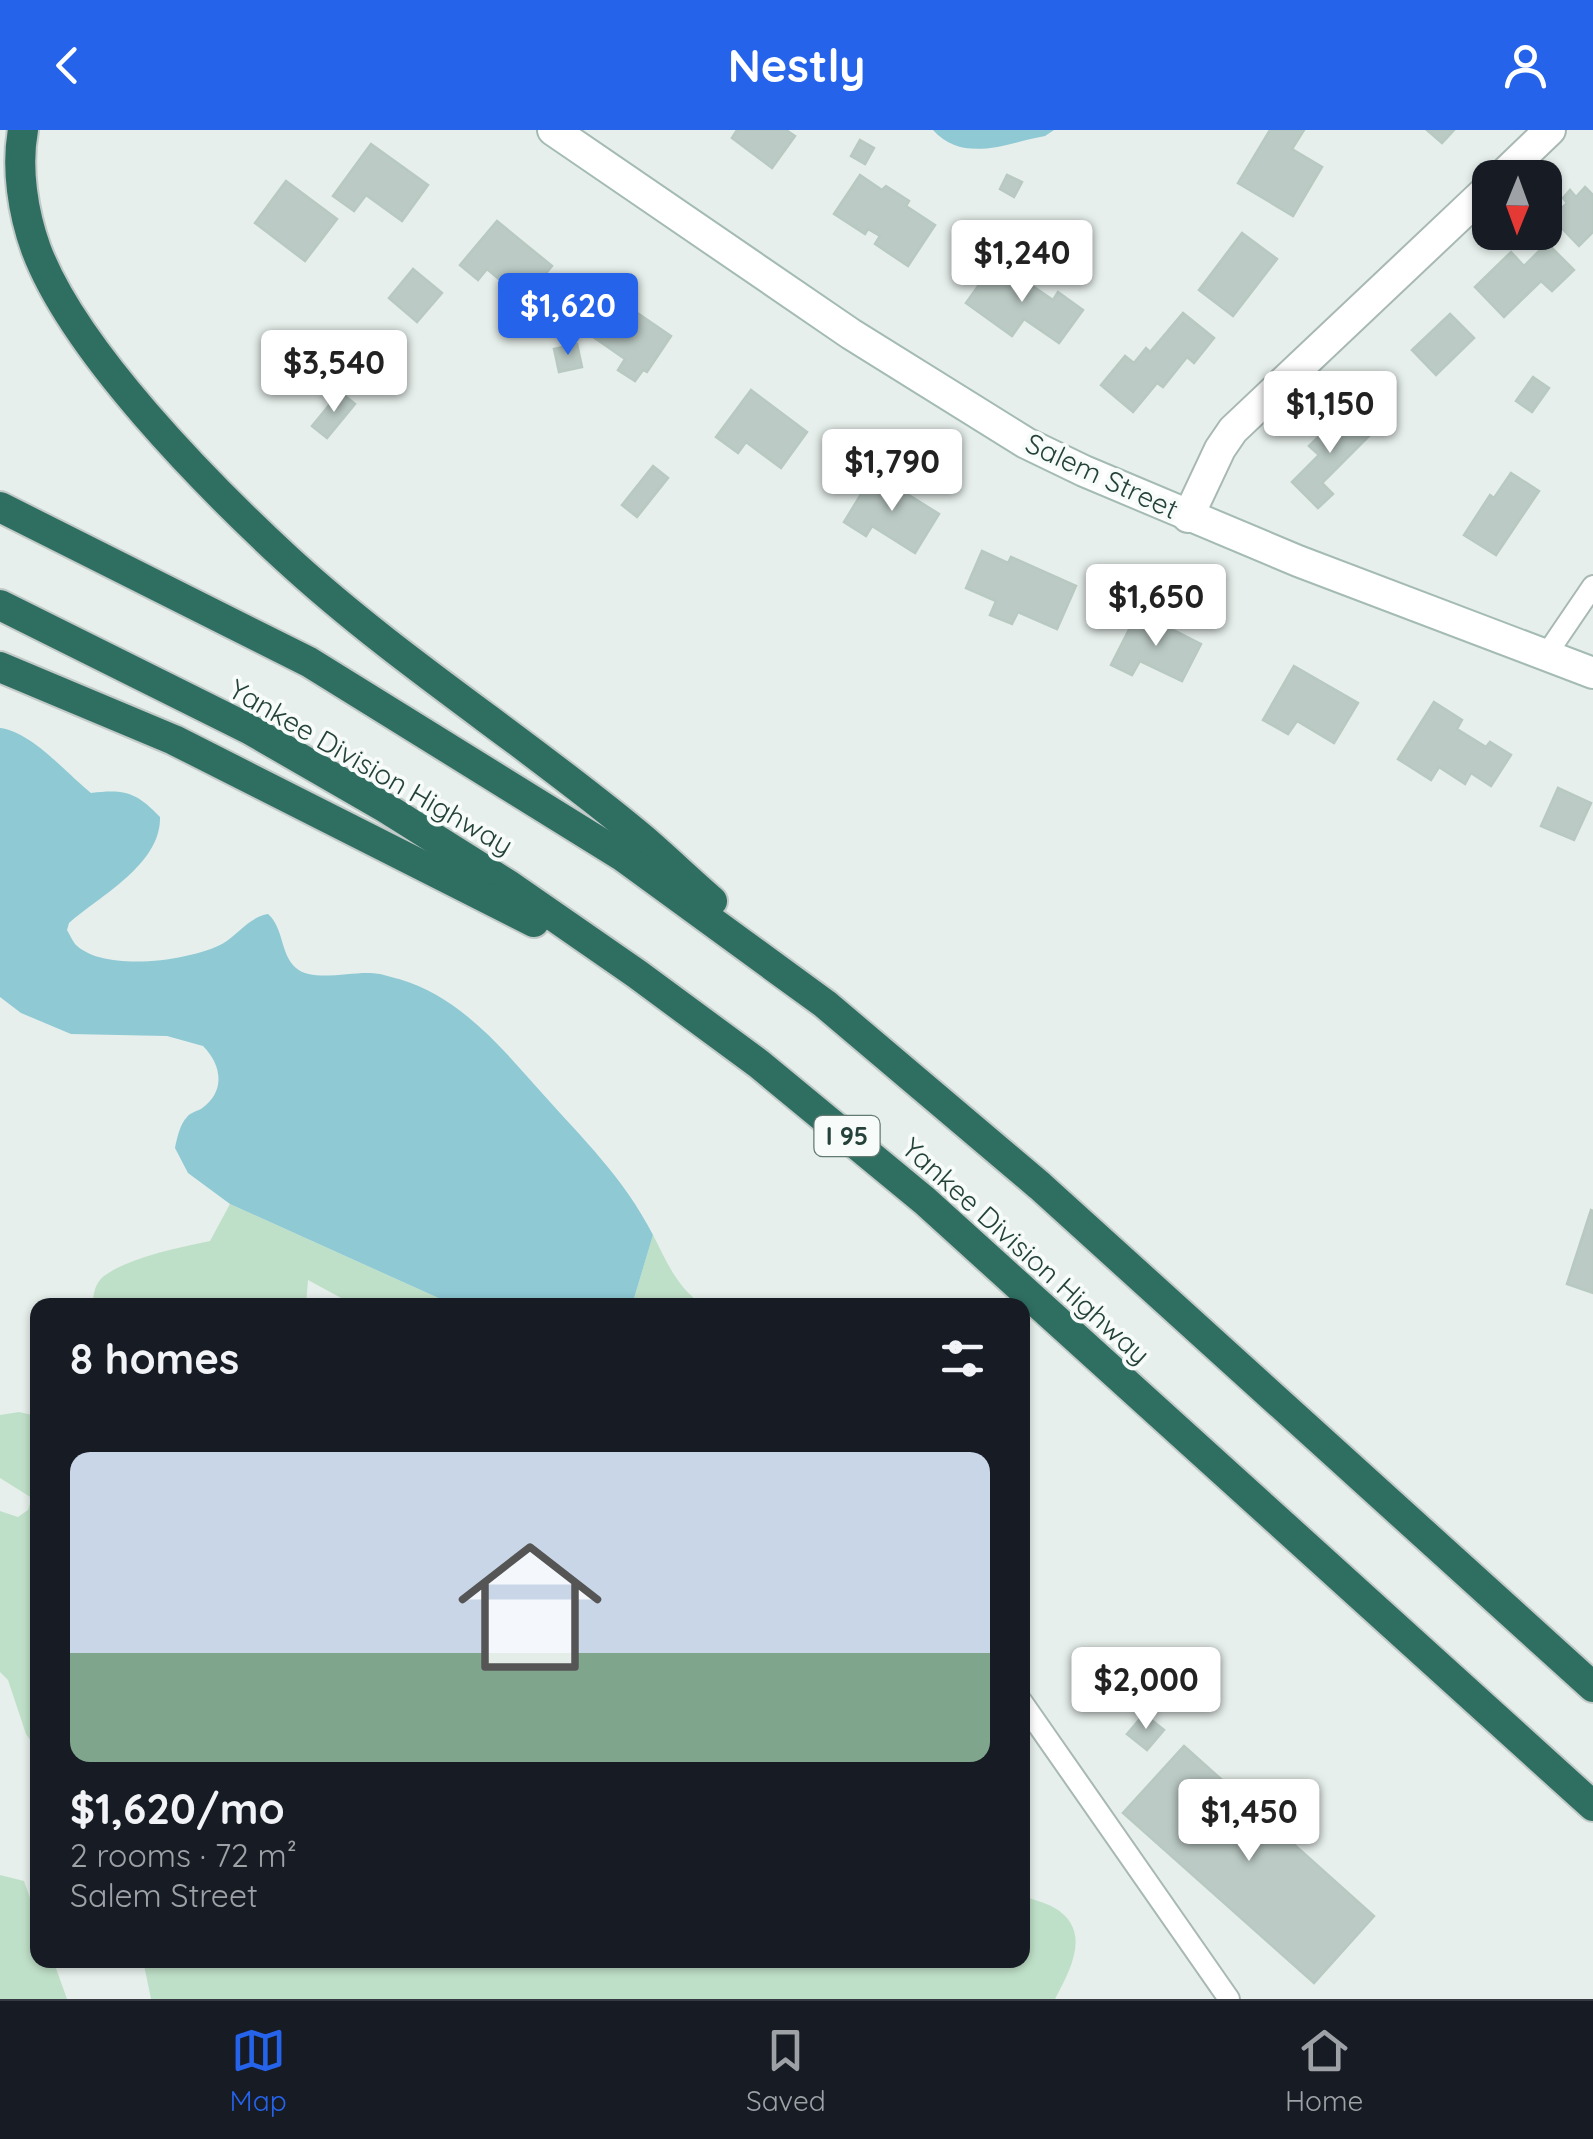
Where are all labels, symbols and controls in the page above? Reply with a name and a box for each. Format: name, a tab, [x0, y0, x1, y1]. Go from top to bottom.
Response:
text: Nestly	[728, 37, 865, 93]
icon: back	[40, 38, 95, 93]
icon: person	[1498, 38, 1553, 93]
north arrow	[1472, 160, 1562, 250]
map controls	[1472, 160, 1562, 250]
pin: $1,240	[941, 220, 1103, 305]
text: $1,240	[973, 232, 1071, 272]
pin: $1,620	[487, 273, 649, 358]
text: $1,620	[520, 285, 616, 325]
pin: $3,540	[253, 330, 415, 415]
text: $3,540	[283, 342, 385, 382]
pin: $1,150	[1249, 371, 1411, 456]
text: $1,150	[1286, 383, 1374, 423]
street label: Salem Street	[1020, 425, 1184, 526]
pin: $1,790	[811, 429, 973, 514]
text: $1,790	[844, 441, 940, 481]
pin: $1,650	[1075, 564, 1237, 649]
text: $1,650	[1108, 576, 1204, 616]
street label: Yankee Division Highway	[223, 671, 519, 862]
road number: I 95	[814, 1116, 880, 1156]
street label: Yankee Division Highway	[895, 1130, 1158, 1371]
icon: filters	[935, 1331, 990, 1386]
text: 8 homes	[70, 1332, 239, 1385]
icon: home	[440, 1517, 620, 1697]
pin: $2,000	[1065, 1647, 1227, 1732]
text: $2,000	[1093, 1659, 1199, 1699]
pin: $1,450	[1168, 1779, 1330, 1864]
text: $1,620/mo	[70, 1782, 285, 1835]
text: $1,450	[1200, 1791, 1298, 1831]
text: 2 rooms · 72 m²	[70, 1835, 297, 1875]
text: Salem Street	[70, 1875, 258, 1915]
tab: Map	[230, 2023, 287, 2118]
tab: Saved	[746, 2023, 826, 2118]
tab: Home	[1285, 2023, 1363, 2118]

